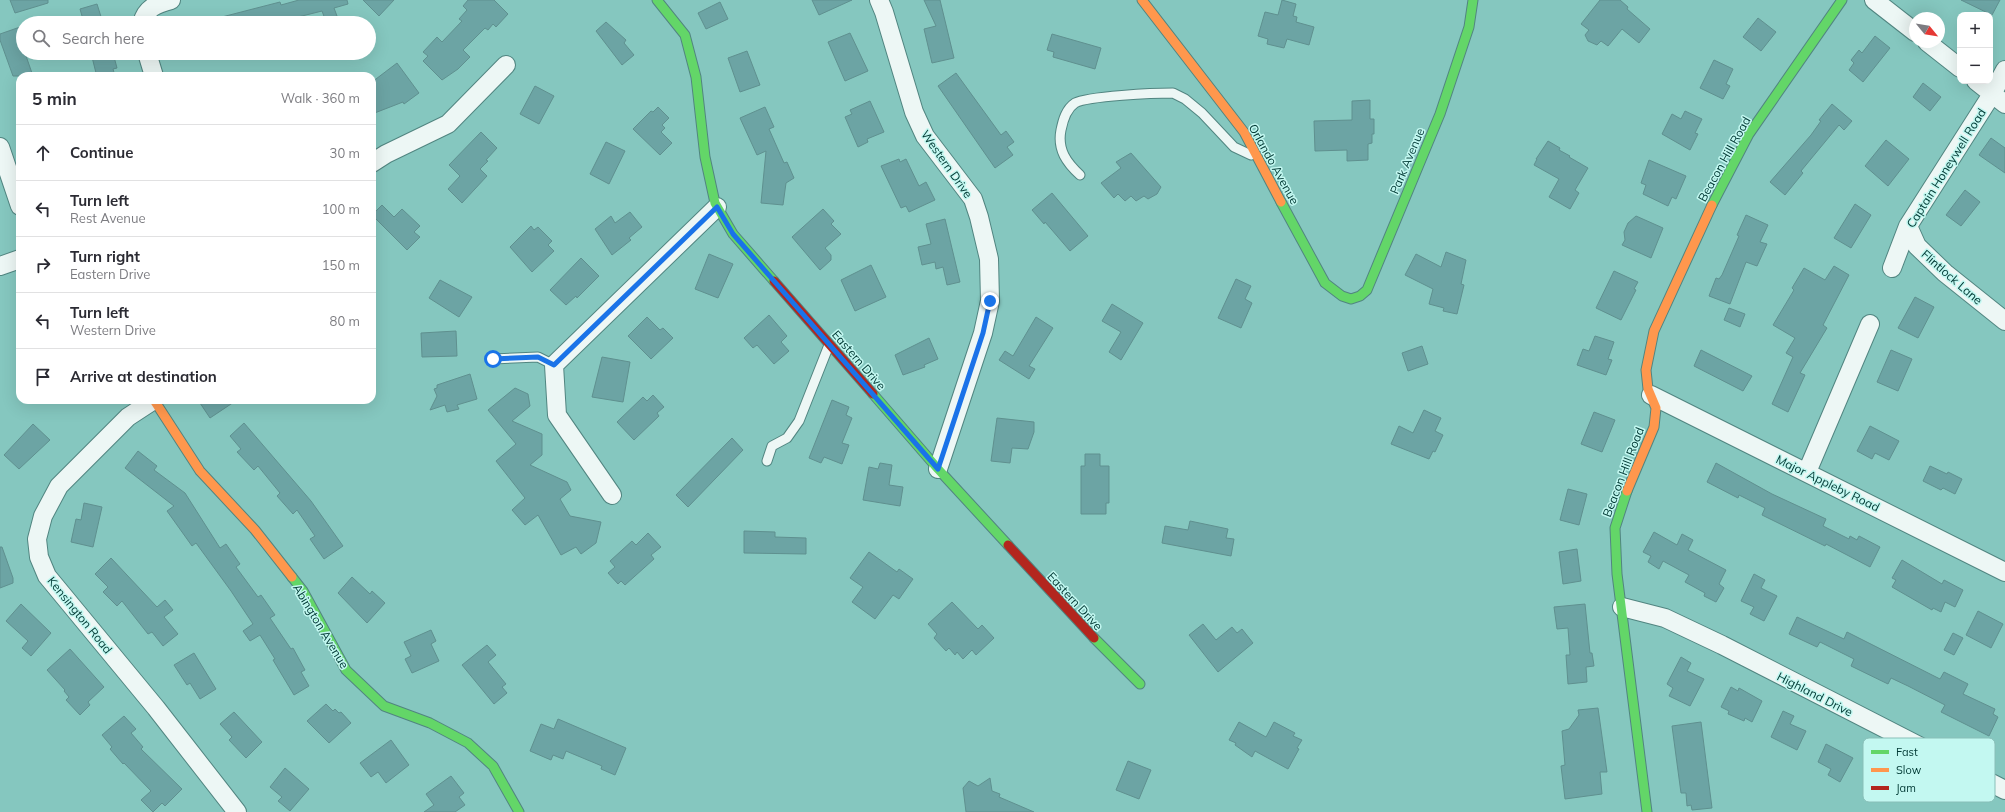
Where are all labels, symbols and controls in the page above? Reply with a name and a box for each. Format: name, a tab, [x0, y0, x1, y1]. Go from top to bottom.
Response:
north arrow	[1909, 12, 1945, 48]
map controls	[1957, 12, 1993, 84]
button: +	[1957, 12, 1993, 48]
search box	[16, 16, 376, 60]
icon: search	[30, 27, 52, 49]
text: Search here	[62, 29, 144, 48]
button: −	[1957, 48, 1993, 84]
text: 5 min	[32, 88, 77, 109]
text: Walk · 360 m	[281, 90, 360, 106]
street label: Captain Honeywell Road	[1903, 106, 1989, 230]
street label: Beacon Hill Road	[1694, 114, 1754, 204]
street label: Orlando Avenue	[1246, 121, 1302, 207]
street label: Park Avenue	[1386, 126, 1428, 196]
street label: Western Drive	[918, 127, 976, 201]
icon: ahead	[32, 142, 54, 164]
text: Continue	[70, 143, 133, 162]
text: 30 m	[330, 145, 360, 161]
text: Turn left	[70, 191, 129, 210]
icon: left	[32, 198, 54, 220]
text: 100 m	[322, 201, 360, 217]
text: Rest Avenue	[70, 210, 146, 226]
street label: Flintlock Lane	[1918, 246, 1986, 308]
text: Turn right	[70, 247, 140, 266]
icon: right	[32, 254, 54, 276]
text: 150 m	[322, 257, 360, 273]
text: Eastern Drive	[70, 266, 150, 282]
route end	[981, 292, 999, 310]
text: Turn left	[70, 303, 129, 322]
icon: left	[32, 310, 54, 332]
text: 80 m	[330, 313, 360, 329]
text: Western Drive	[70, 322, 156, 338]
street label: Eastern Drive	[829, 327, 889, 393]
route start	[484, 350, 502, 368]
icon: arrive	[32, 366, 54, 388]
text: Arrive at destination	[70, 367, 217, 386]
street label: Beacon Hill Road	[1599, 425, 1647, 519]
street label: Major Appleby Road	[1774, 451, 1882, 515]
street label: Eastern Drive	[1044, 569, 1106, 633]
street label: Kensington Road	[44, 573, 116, 657]
street label: Abington Avenue	[290, 581, 352, 671]
street label: Highland Drive	[1775, 669, 1855, 719]
legend	[1863, 738, 1995, 802]
text: Fast	[1896, 745, 1918, 759]
text: Slow	[1896, 763, 1922, 777]
text: Jam	[1896, 781, 1916, 795]

